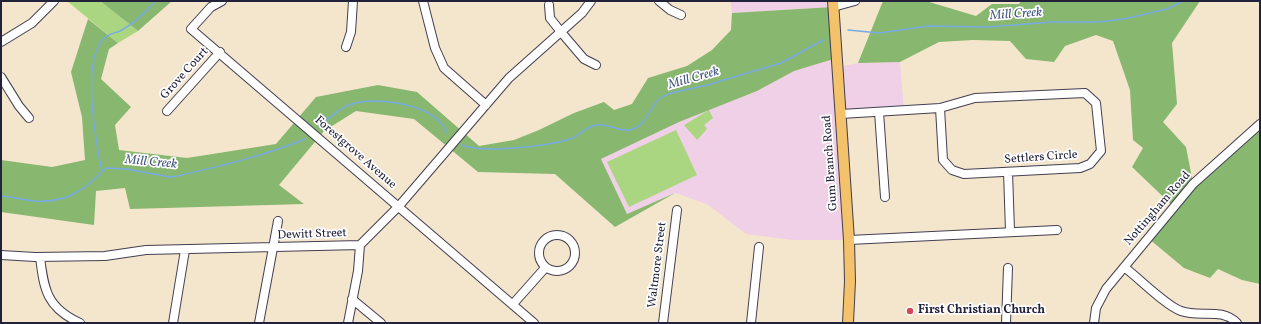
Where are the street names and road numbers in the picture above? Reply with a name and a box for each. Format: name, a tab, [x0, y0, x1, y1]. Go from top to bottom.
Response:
street label: Grove Court	[158, 45, 212, 103]
street label: Forestgrove Avenue	[311, 114, 399, 192]
street label: Gum Branch Road	[820, 115, 842, 211]
street label: Settlers Circle	[1004, 148, 1078, 168]
street label: Nottingham Road	[1122, 169, 1194, 249]
street label: Waltmore Street	[646, 221, 670, 309]
street label: Dewitt Street	[277, 227, 347, 243]

